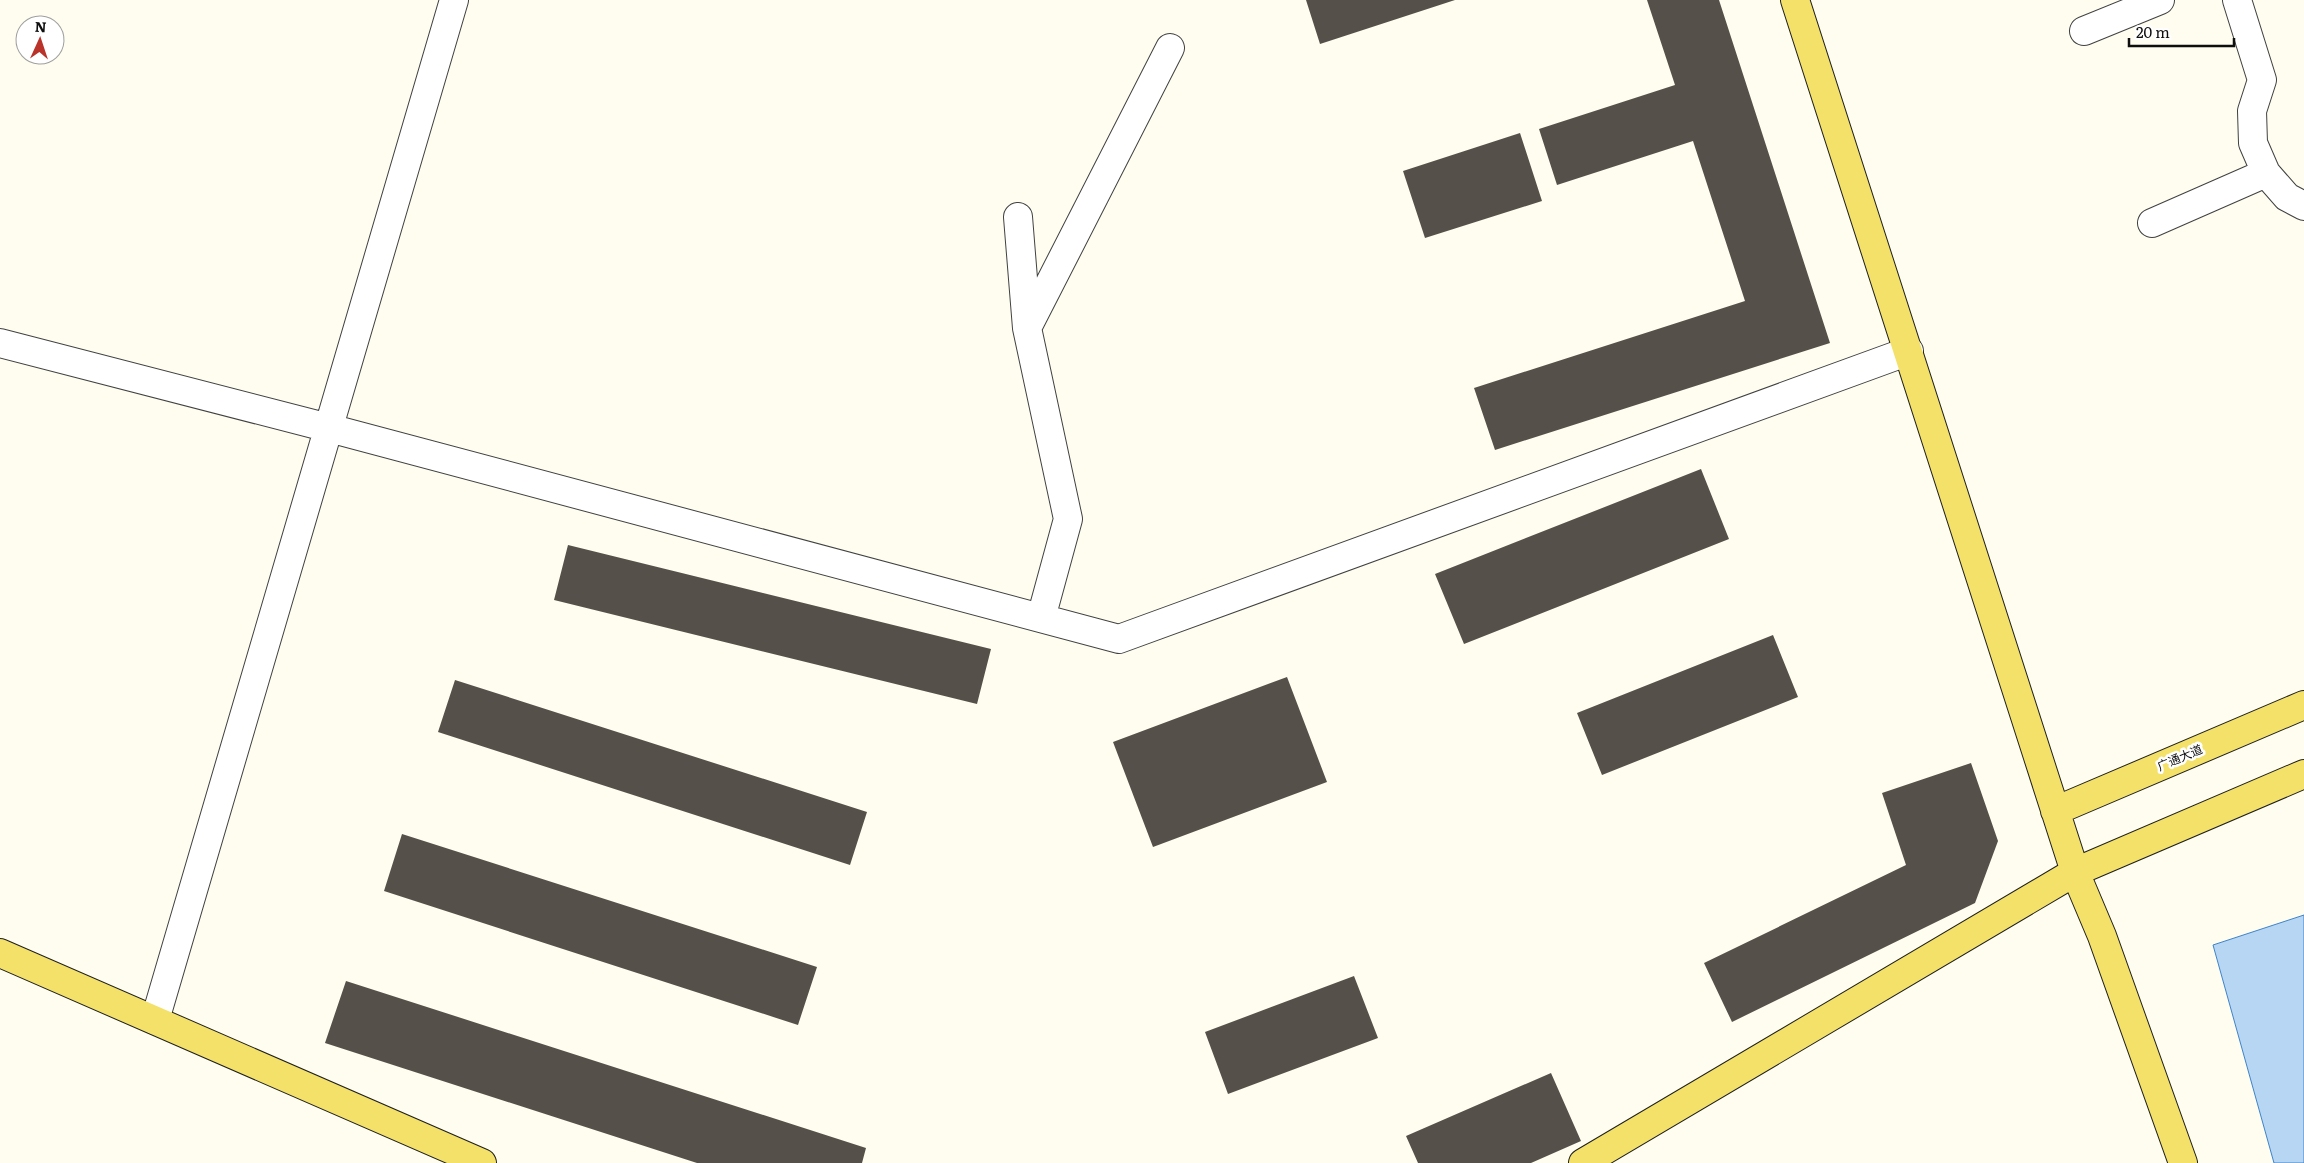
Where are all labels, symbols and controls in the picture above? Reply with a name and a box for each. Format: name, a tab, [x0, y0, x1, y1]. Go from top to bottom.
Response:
north arrow	[15, 15, 65, 65]
scale bar	[2129, 15, 2234, 47]
text: N	[34, 16, 47, 36]
text: 20 m	[2136, 20, 2170, 43]
street label: 广通大道	[2154, 739, 2205, 775]

